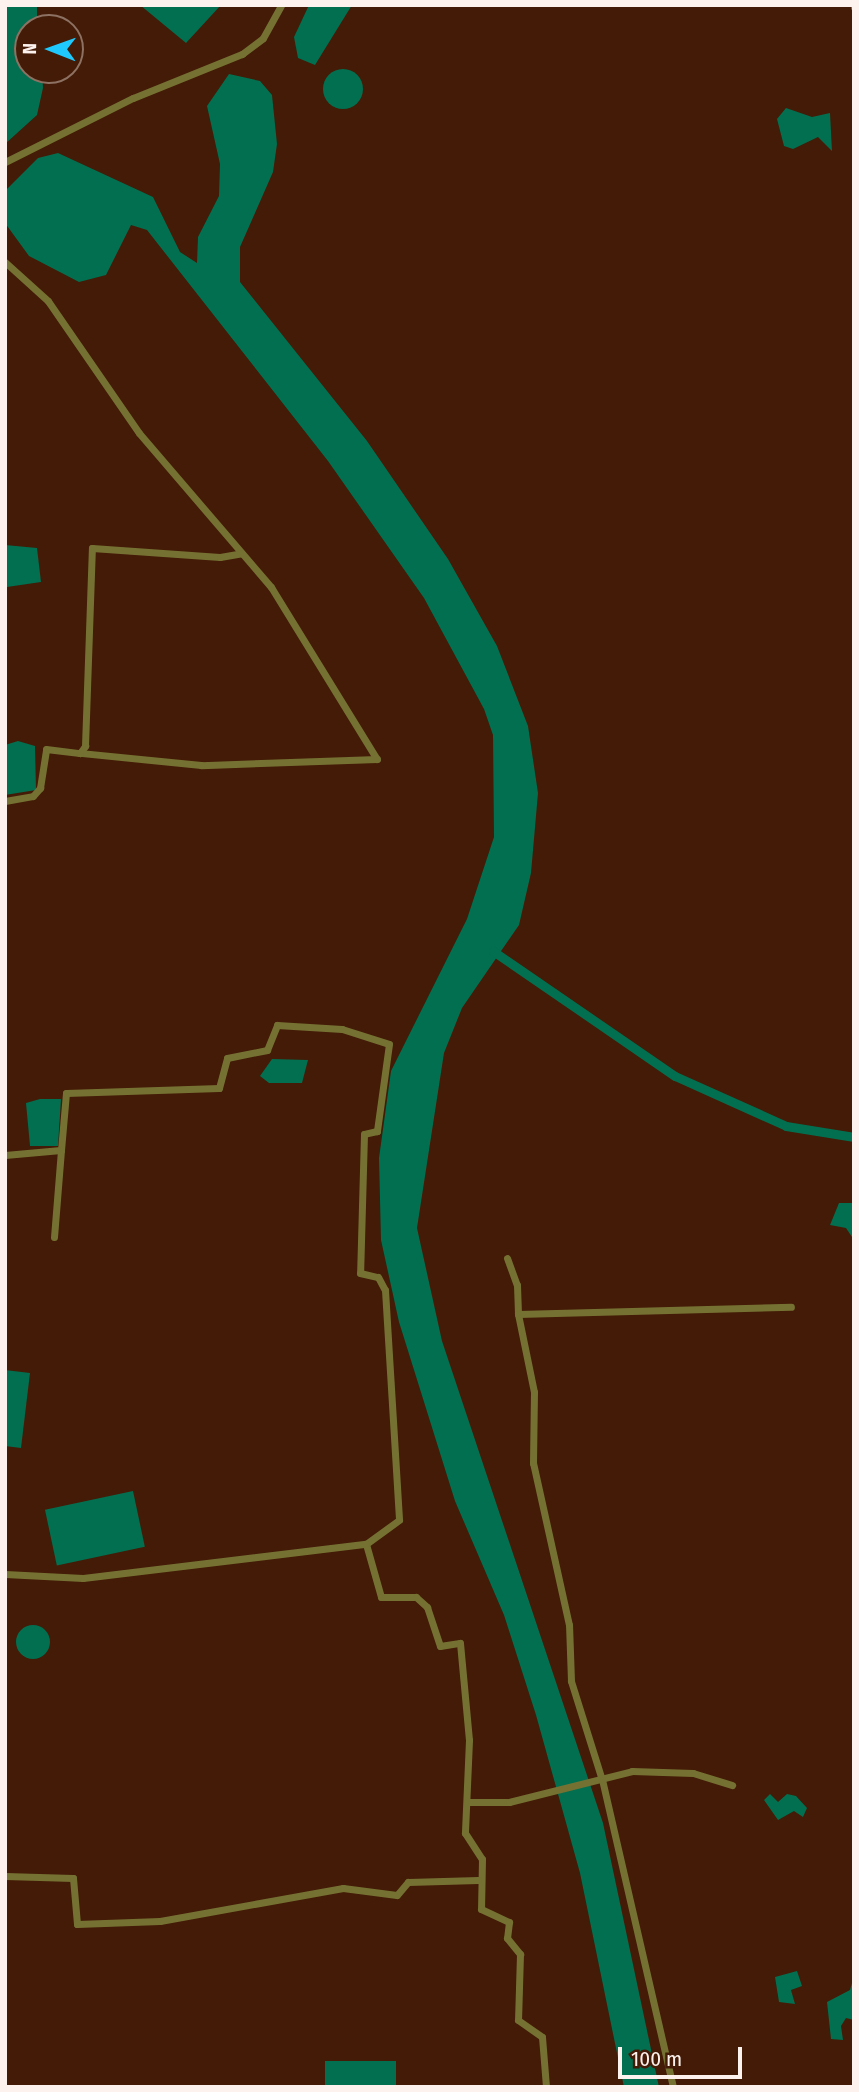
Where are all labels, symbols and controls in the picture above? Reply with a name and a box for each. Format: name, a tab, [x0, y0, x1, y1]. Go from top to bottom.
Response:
north arrow	[14, 14, 84, 84]
text: N	[18, 43, 41, 55]
scale bar	[621, 2032, 745, 2076]
text: 100 m	[631, 2046, 682, 2072]

